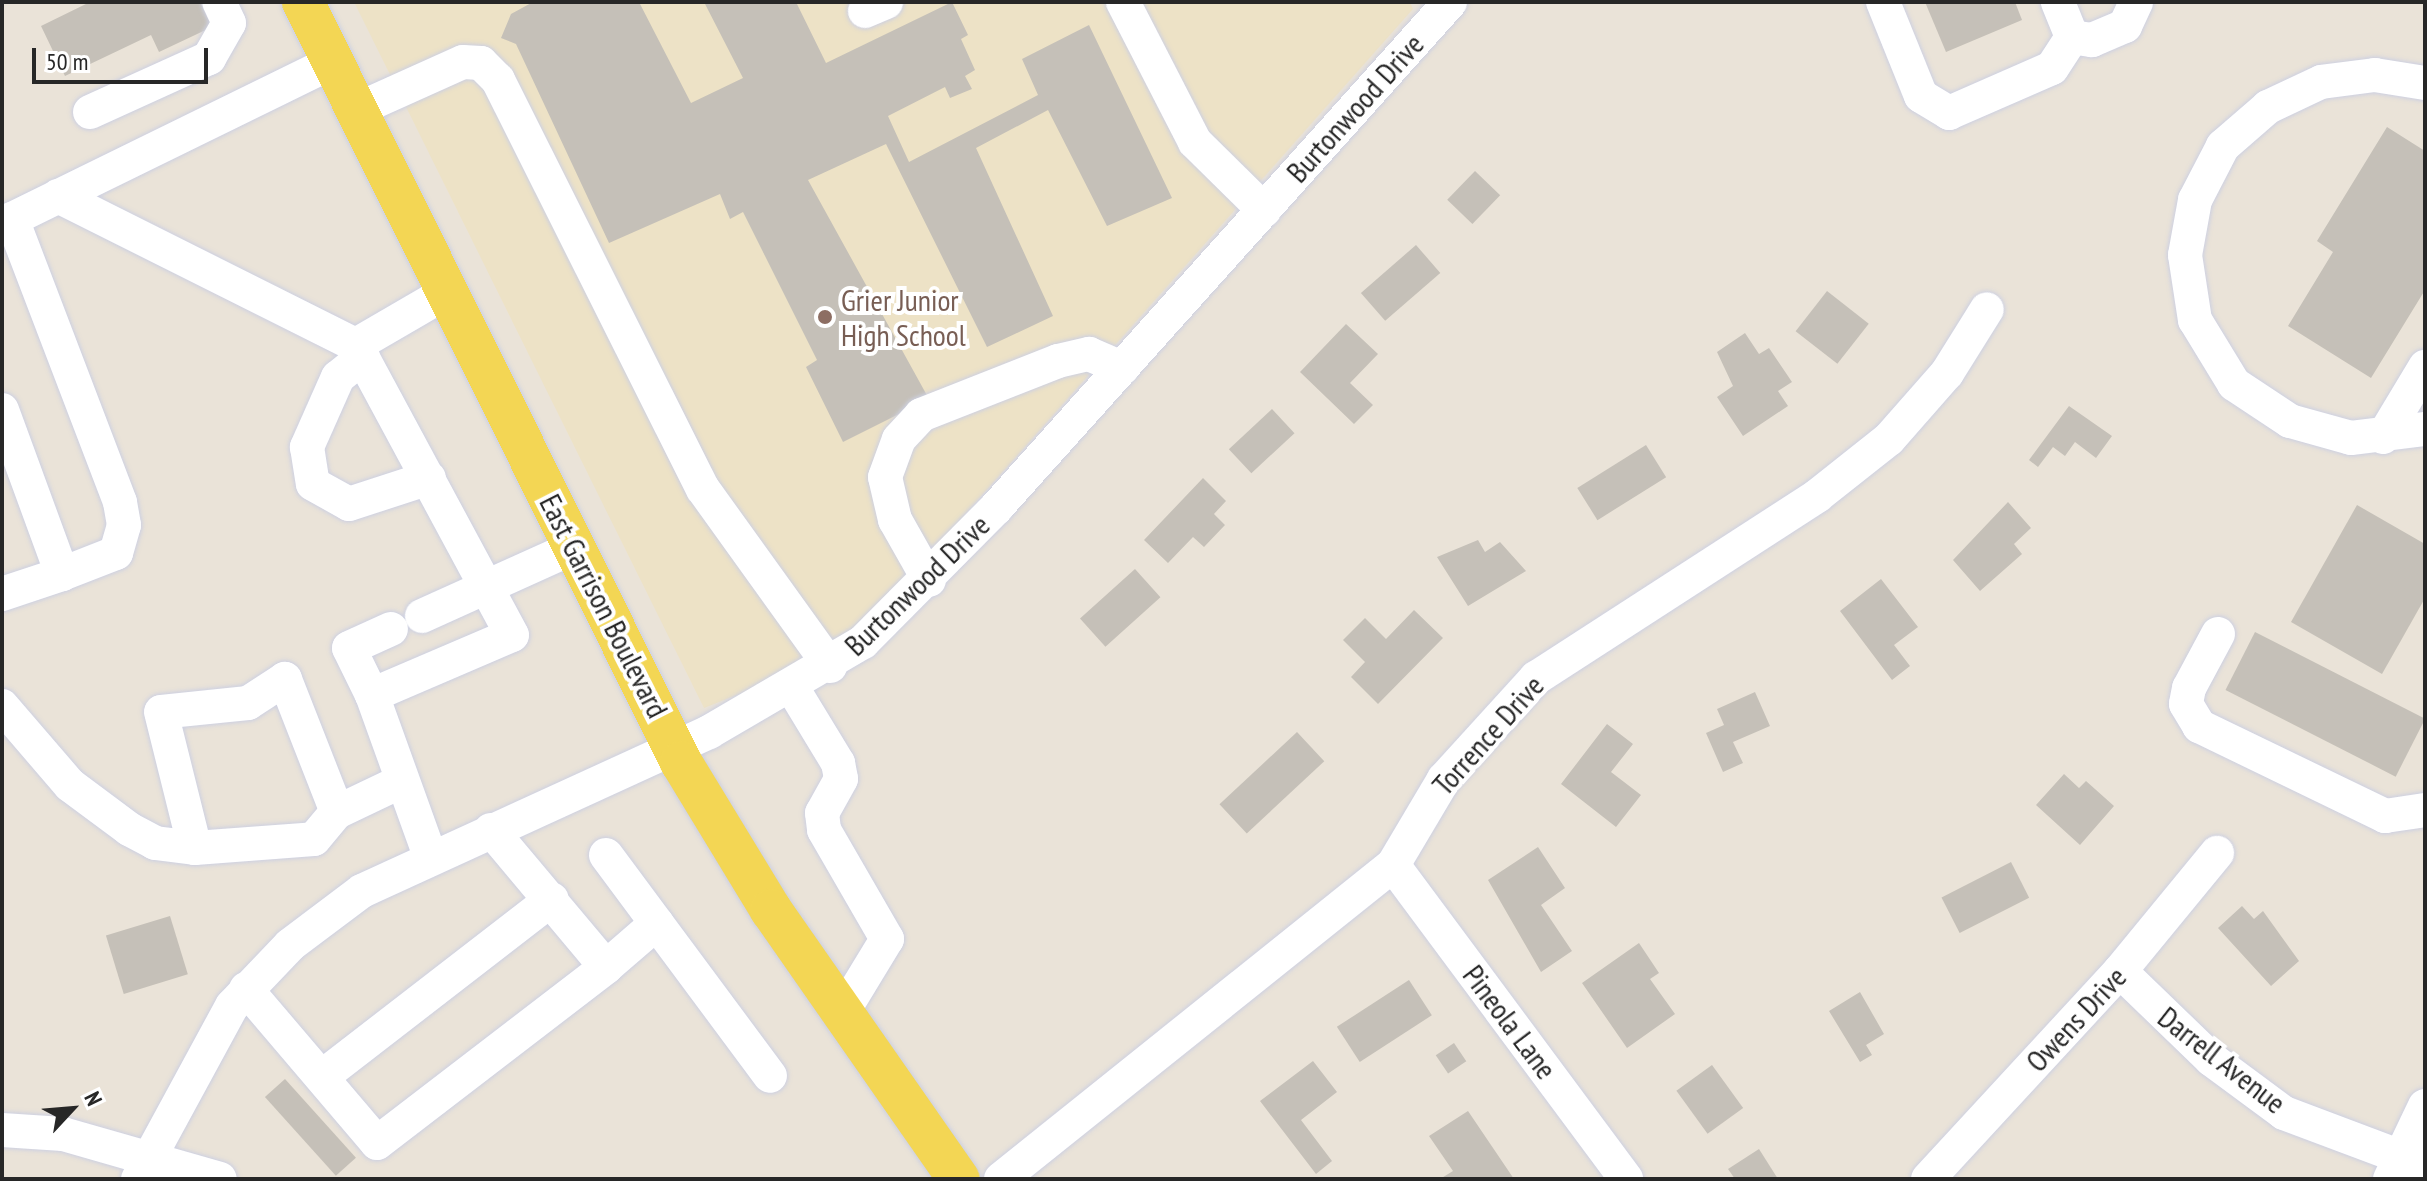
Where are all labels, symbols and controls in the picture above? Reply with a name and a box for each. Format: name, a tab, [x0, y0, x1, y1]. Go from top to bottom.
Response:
street label: Burtonwood Drive	[1279, 26, 1431, 190]
scale bar	[36, 32, 212, 82]
text: 50 m	[46, 46, 88, 77]
place label: Grier Junior High School	[841, 282, 966, 352]
marker: Grier Junior High School	[816, 308, 834, 326]
street label: East Garrison Boulevard	[532, 488, 676, 724]
street label: Burtonwood Drive	[837, 507, 997, 663]
street label: Torrence Drive	[1425, 668, 1551, 802]
street label: Pineola Lane	[1456, 958, 1564, 1086]
street label: Owens Drive	[2018, 959, 2134, 1079]
street label: Darrell Avenue	[2151, 999, 2293, 1121]
north arrow	[32, 1069, 112, 1149]
text: N	[78, 1087, 109, 1110]

